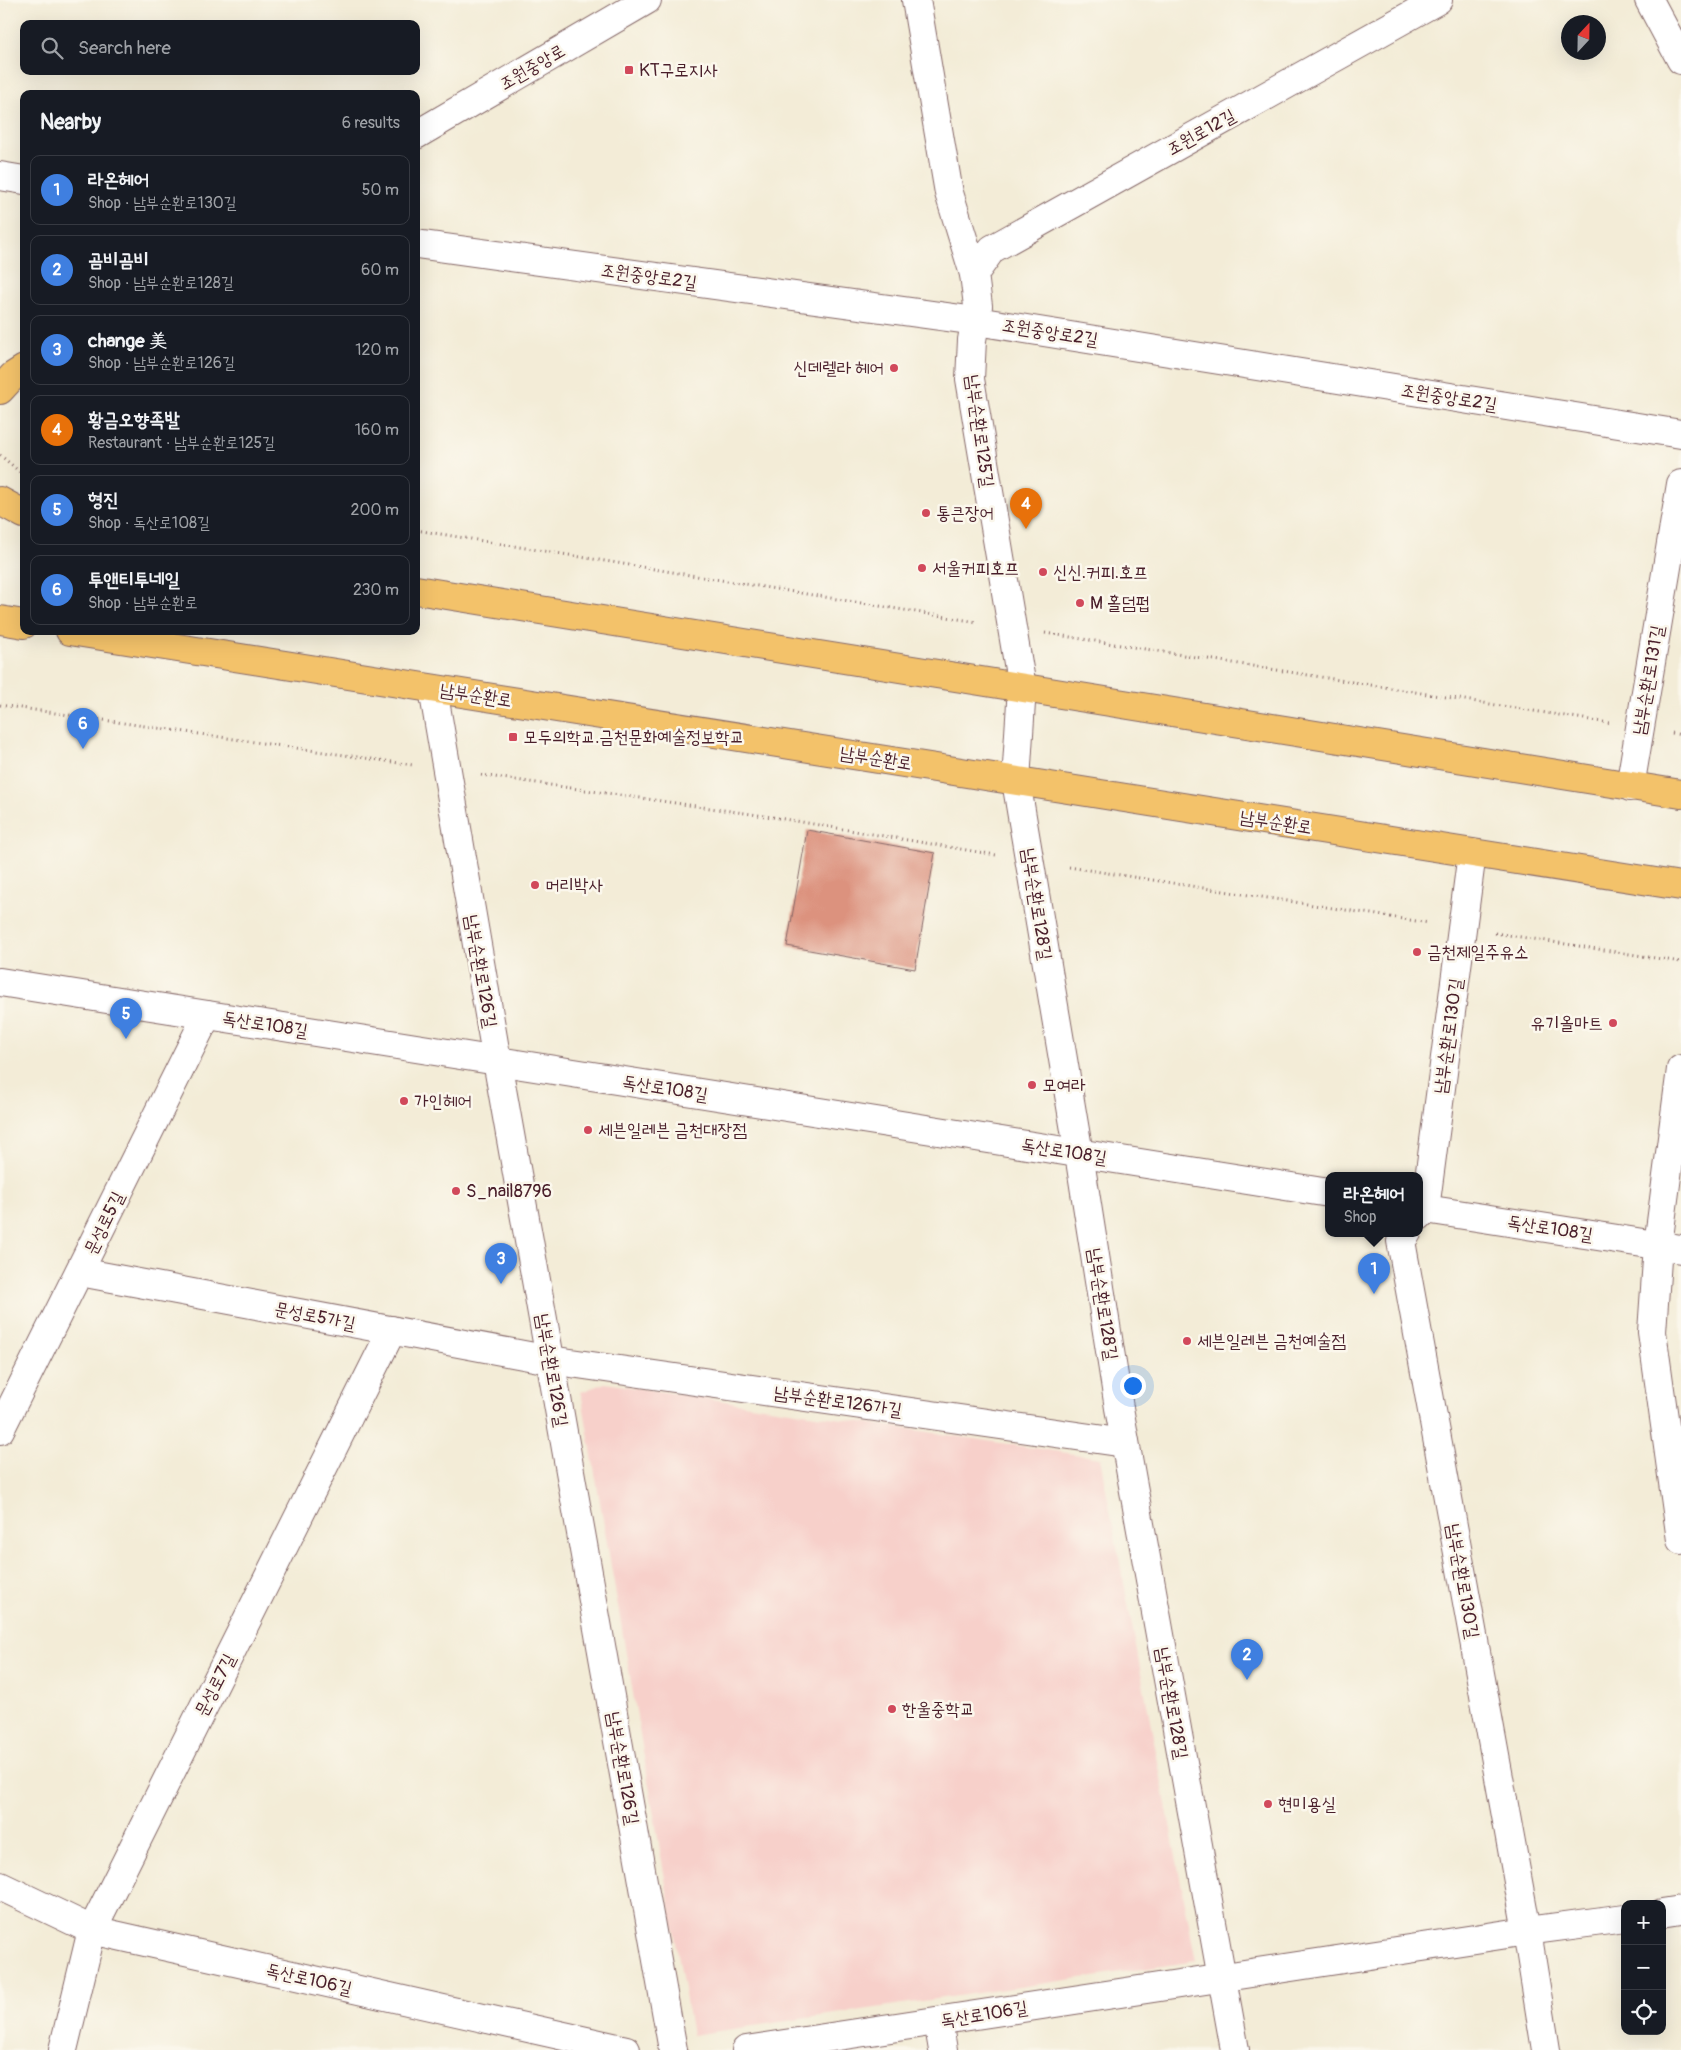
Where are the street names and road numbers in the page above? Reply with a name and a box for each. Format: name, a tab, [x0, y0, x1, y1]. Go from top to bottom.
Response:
street label: 조원중앙로	[495, 39, 569, 95]
street label: 조원로12길	[1163, 104, 1240, 161]
street label: 조원중앙로2길	[599, 258, 699, 295]
street label: 조원중앙로2길	[1000, 314, 1100, 352]
street label: 남부순환로125길	[960, 373, 999, 490]
street label: 조원중앙로2길	[1399, 379, 1499, 417]
street label: 남부순환로131길	[1628, 623, 1670, 737]
street label: 남부순환로	[438, 678, 513, 713]
street label: 남부순환로	[838, 741, 913, 776]
street label: 남부순환로	[1238, 805, 1313, 840]
street label: 남부순환로128길	[1016, 846, 1057, 962]
street label: 남부순환로126길	[459, 913, 502, 1030]
street label: 남부순환로130길	[1429, 976, 1468, 1095]
street label: 독산로108길	[220, 1006, 310, 1043]
street label: 독산로108길	[620, 1070, 710, 1107]
street label: 독산로108길	[1019, 1133, 1109, 1170]
street label: 문성로5길	[79, 1187, 130, 1259]
street label: 독산로108길	[1505, 1210, 1595, 1247]
street label: 남부순환로128길	[1082, 1246, 1123, 1362]
street label: 문성로5가길	[272, 1297, 358, 1336]
street label: 남부순환로126길	[530, 1312, 573, 1429]
street label: 남부순환로126가길	[772, 1381, 904, 1422]
street label: 남부순환로130길	[1441, 1522, 1484, 1641]
street label: 남부순환로128길	[1150, 1645, 1193, 1761]
street label: 문성로7길	[190, 1649, 241, 1721]
street label: 남부순환로126길	[601, 1710, 644, 1827]
street label: 독산로106길	[264, 1958, 355, 2001]
street label: 독산로106길	[939, 1996, 1030, 2033]

